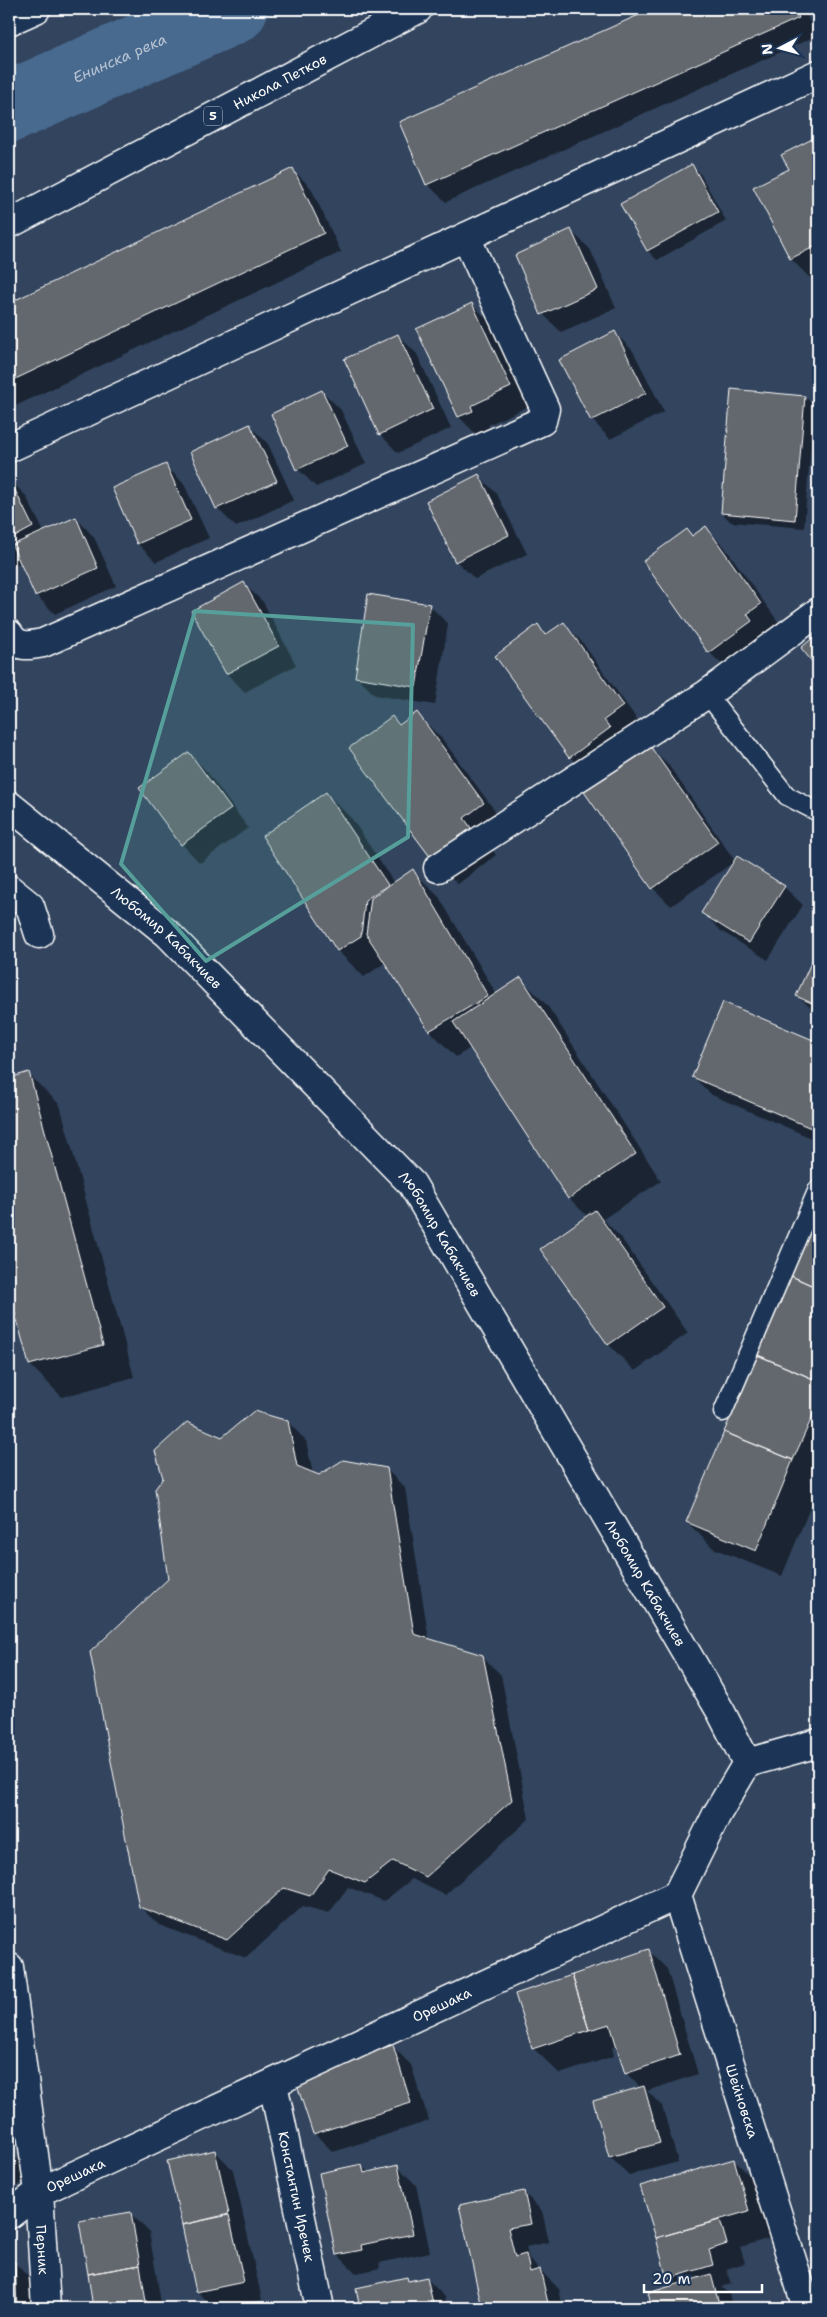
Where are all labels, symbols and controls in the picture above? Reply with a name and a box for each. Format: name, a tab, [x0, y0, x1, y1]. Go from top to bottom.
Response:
north arrow	[754, 22, 804, 72]
water label: Енинска река	[70, 29, 170, 88]
text: N	[758, 43, 777, 56]
street label: Никола Петков	[230, 50, 330, 114]
road number: 5	[204, 106, 222, 125]
street label: Любомир Кабакчиев	[107, 882, 226, 993]
street label: Любомир Кабакчиев	[395, 1167, 485, 1300]
street label: Любомир Кабакчиев	[601, 1516, 689, 1649]
street label: Орешака	[409, 1983, 474, 2026]
street label: Шейновска	[722, 2062, 763, 2141]
street label: Константин Иречек	[274, 2130, 319, 2264]
street label: Орешака	[43, 2153, 108, 2196]
street label: Перник	[32, 2225, 53, 2276]
scale bar	[644, 2262, 762, 2294]
text: 20 m	[652, 2269, 691, 2289]

